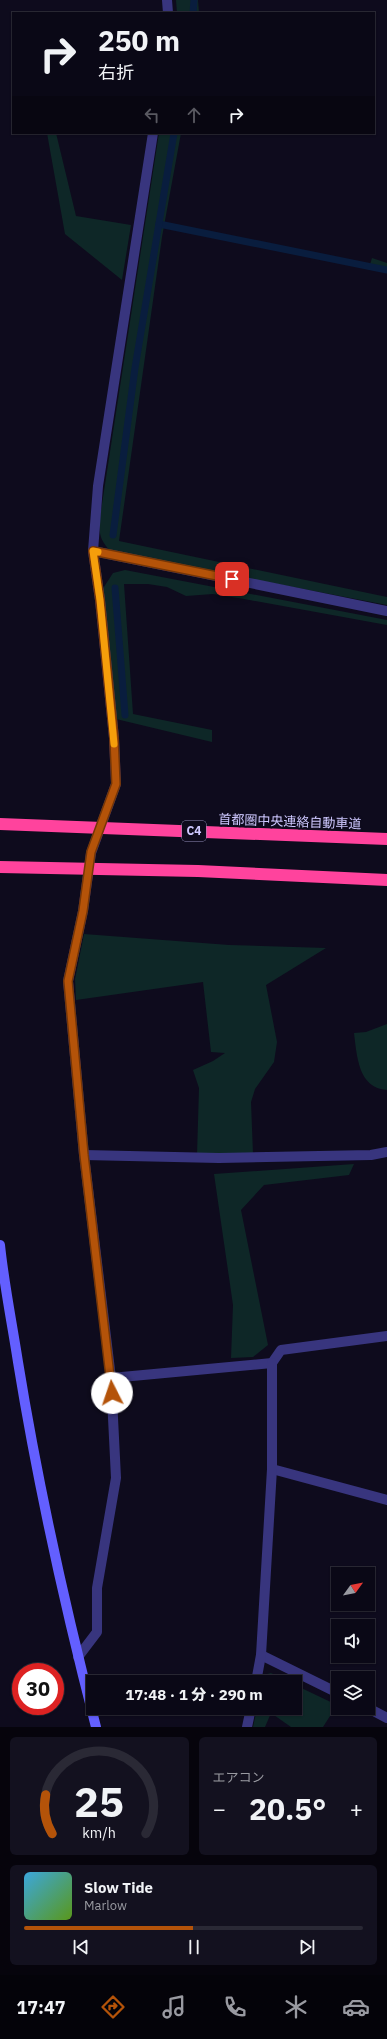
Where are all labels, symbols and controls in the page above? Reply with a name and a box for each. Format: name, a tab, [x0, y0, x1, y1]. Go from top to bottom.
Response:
text: 250 m	[98, 22, 180, 59]
icon: right	[32, 28, 84, 80]
text: 右折	[98, 61, 134, 84]
icon: left	[141, 104, 163, 126]
icon: ahead	[183, 104, 205, 126]
icon: right	[225, 104, 247, 126]
pin	[215, 562, 249, 596]
icon: arrive	[221, 568, 243, 590]
street label: 首都圏中央連絡自動車道	[218, 811, 362, 832]
road number: C4	[182, 821, 206, 841]
position arrow	[91, 1372, 133, 1414]
north arrow	[331, 1567, 375, 1611]
map controls	[331, 1567, 375, 1715]
button: sound	[331, 1619, 375, 1663]
speed limit sign: 30	[12, 1663, 64, 1715]
button: layers	[331, 1671, 375, 1715]
text: 17:48 · 1 分 · 290 m	[125, 1685, 263, 1704]
text: エアコン	[213, 1769, 265, 1786]
text: 25	[74, 1774, 124, 1828]
text: 20.5°	[249, 1789, 326, 1828]
text: −	[213, 1794, 226, 1823]
text: +	[350, 1794, 363, 1823]
text: km/h	[82, 1823, 116, 1842]
text: Slow Tide	[84, 1878, 153, 1897]
text: Marlow	[84, 1897, 127, 1914]
icon: previous	[70, 1936, 92, 1958]
icon: pause	[183, 1936, 205, 1958]
icon: next	[296, 1936, 318, 1958]
icon: directions	[99, 1993, 127, 2021]
icon: music	[160, 1993, 188, 2021]
icon: phone	[221, 1993, 249, 2021]
icon: climate	[282, 1993, 310, 2021]
icon: car	[342, 1993, 370, 2021]
text: 17:47	[16, 1996, 66, 2019]

